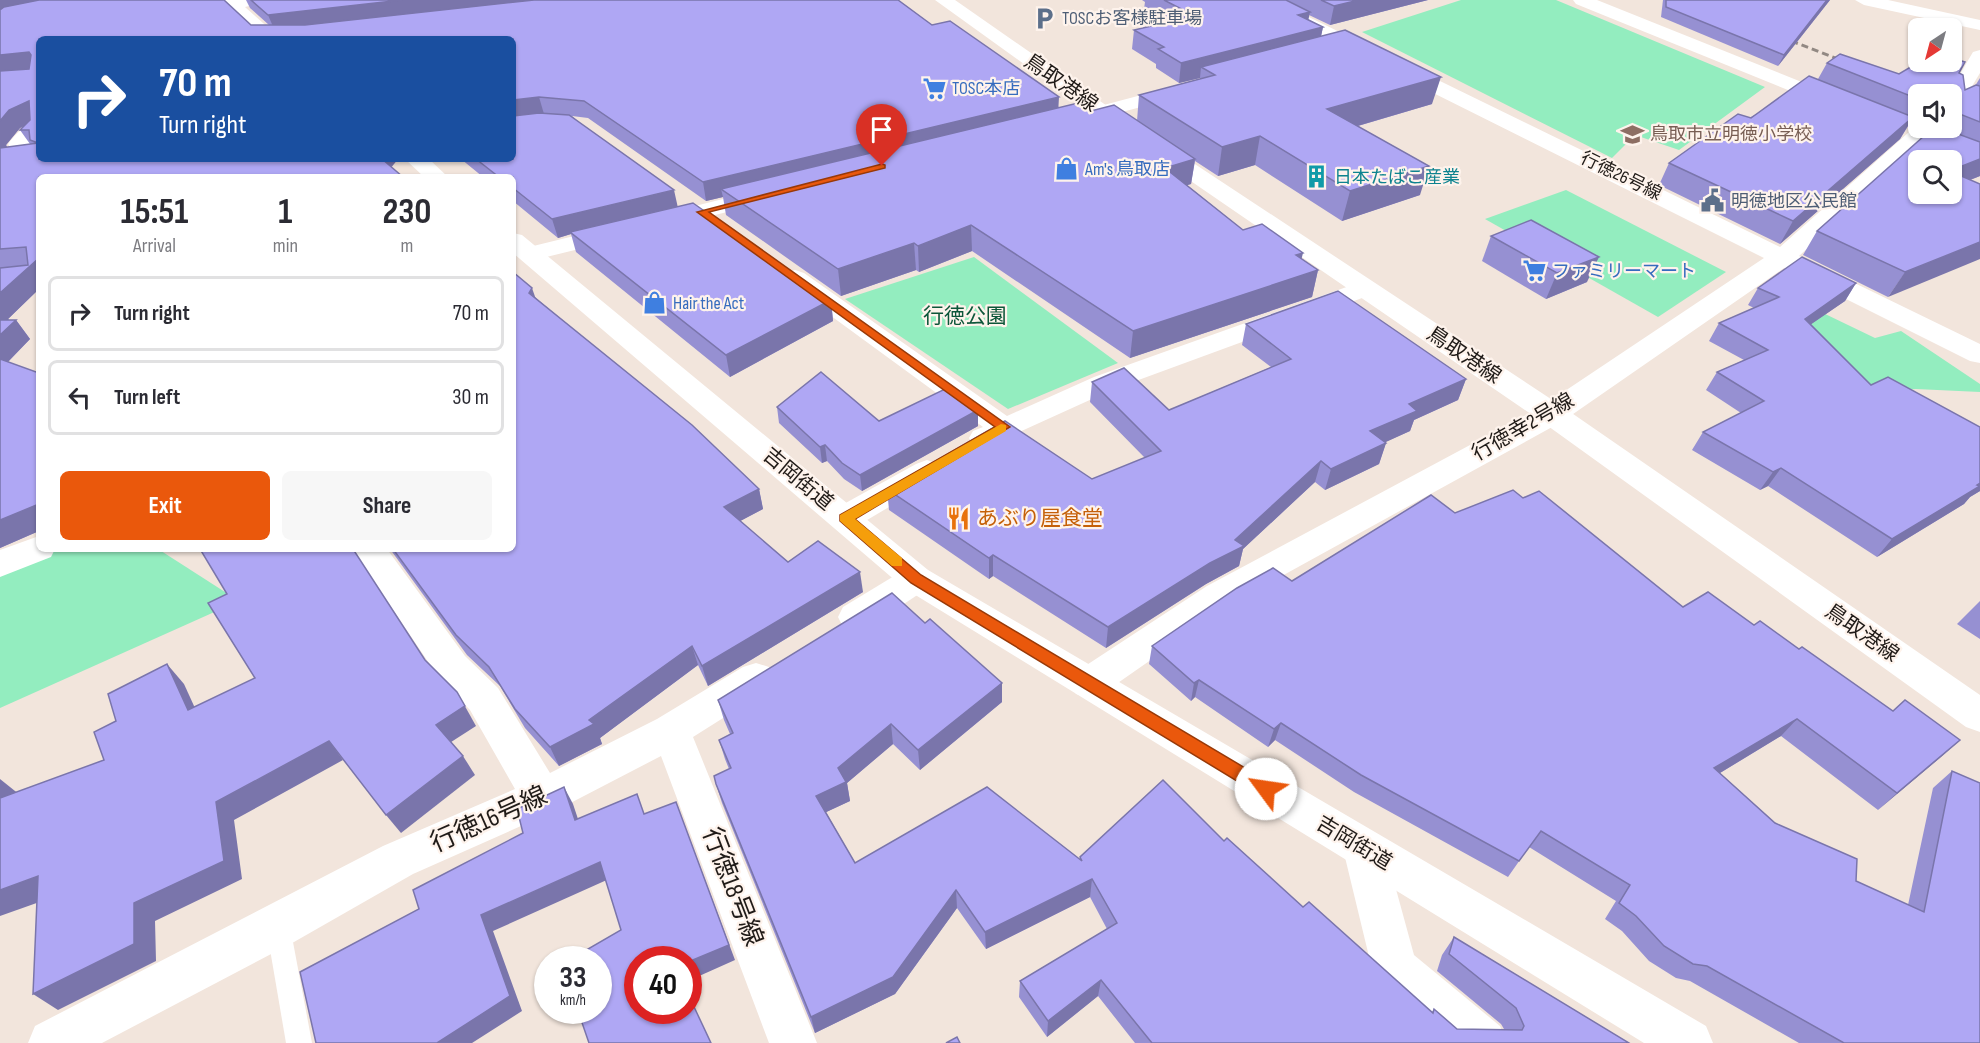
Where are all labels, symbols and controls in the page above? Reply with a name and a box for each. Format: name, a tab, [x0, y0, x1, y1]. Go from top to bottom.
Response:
parking icon: TOSCお客様駐車場	[1031, 5, 1057, 31]
place label: TOSCお客様駐車場	[1062, 8, 1202, 29]
north arrow	[1908, 18, 1962, 72]
map controls	[1908, 18, 1962, 204]
street label: 鳥取港線	[1019, 49, 1103, 117]
text: 70 m	[159, 58, 232, 109]
icon: right	[60, 60, 138, 138]
supermarket icon: TOSC本店	[921, 75, 947, 101]
place label: TOSC本店	[952, 78, 1020, 99]
button: sound	[1908, 84, 1962, 138]
pin	[856, 104, 907, 166]
text: Turn right	[159, 109, 246, 141]
icon: arrive	[865, 113, 898, 146]
school or university icon: 鳥取市立明徳小学校	[1619, 121, 1645, 147]
place label: 鳥取市立明徳小学校	[1650, 124, 1812, 145]
street label: 行徳26号線	[1577, 147, 1665, 205]
button: search	[1908, 150, 1962, 204]
shop icon: Am's 鳥取店	[1054, 156, 1080, 182]
place label: Am's 鳥取店	[1084, 159, 1170, 180]
building icon: 日本たばこ産業	[1303, 164, 1329, 190]
place label: 日本たばこ産業	[1334, 167, 1460, 188]
public building icon: 明徳地区公民館	[1700, 188, 1726, 214]
text: 15:51	[120, 191, 188, 234]
text: 1	[278, 191, 292, 234]
text: 230	[382, 191, 432, 234]
place label: 明徳地区公民館	[1731, 191, 1857, 212]
text: Arrival	[133, 234, 176, 258]
text: min	[273, 234, 298, 258]
text: m	[401, 234, 413, 258]
supermarket icon: ファミリーマート	[1521, 258, 1547, 284]
place label: ファミリーマート	[1552, 261, 1696, 282]
shop icon: Hair the Act	[642, 290, 668, 316]
place label: Hair the Act	[673, 293, 745, 314]
icon: right	[63, 297, 96, 330]
text: Turn right	[114, 300, 190, 327]
text: 70 m	[453, 300, 489, 327]
park label: 行徳公園	[923, 304, 1007, 329]
street label: 鳥取港線	[1422, 321, 1506, 389]
icon: left	[63, 381, 96, 414]
text: Turn left	[114, 384, 180, 411]
text: 30 m	[452, 384, 489, 411]
street label: 行徳幸2号線	[1468, 388, 1578, 466]
street label: 吉岡街道	[758, 442, 838, 516]
button: Exit	[60, 471, 270, 540]
button: Share	[282, 471, 492, 540]
restaurant icon: あぶり屋食堂	[946, 505, 972, 531]
place label: あぶり屋食堂	[977, 506, 1103, 531]
street label: 鳥取港線	[1820, 599, 1904, 667]
position arrow	[1234, 757, 1298, 821]
street label: 行徳16号線	[426, 781, 552, 859]
street label: 吉岡街道	[1312, 811, 1396, 875]
street label: 行徳18号線	[695, 823, 769, 951]
speed limit sign: 40	[624, 946, 702, 1024]
text: 33	[560, 960, 586, 996]
text: km/h	[560, 991, 586, 1010]

